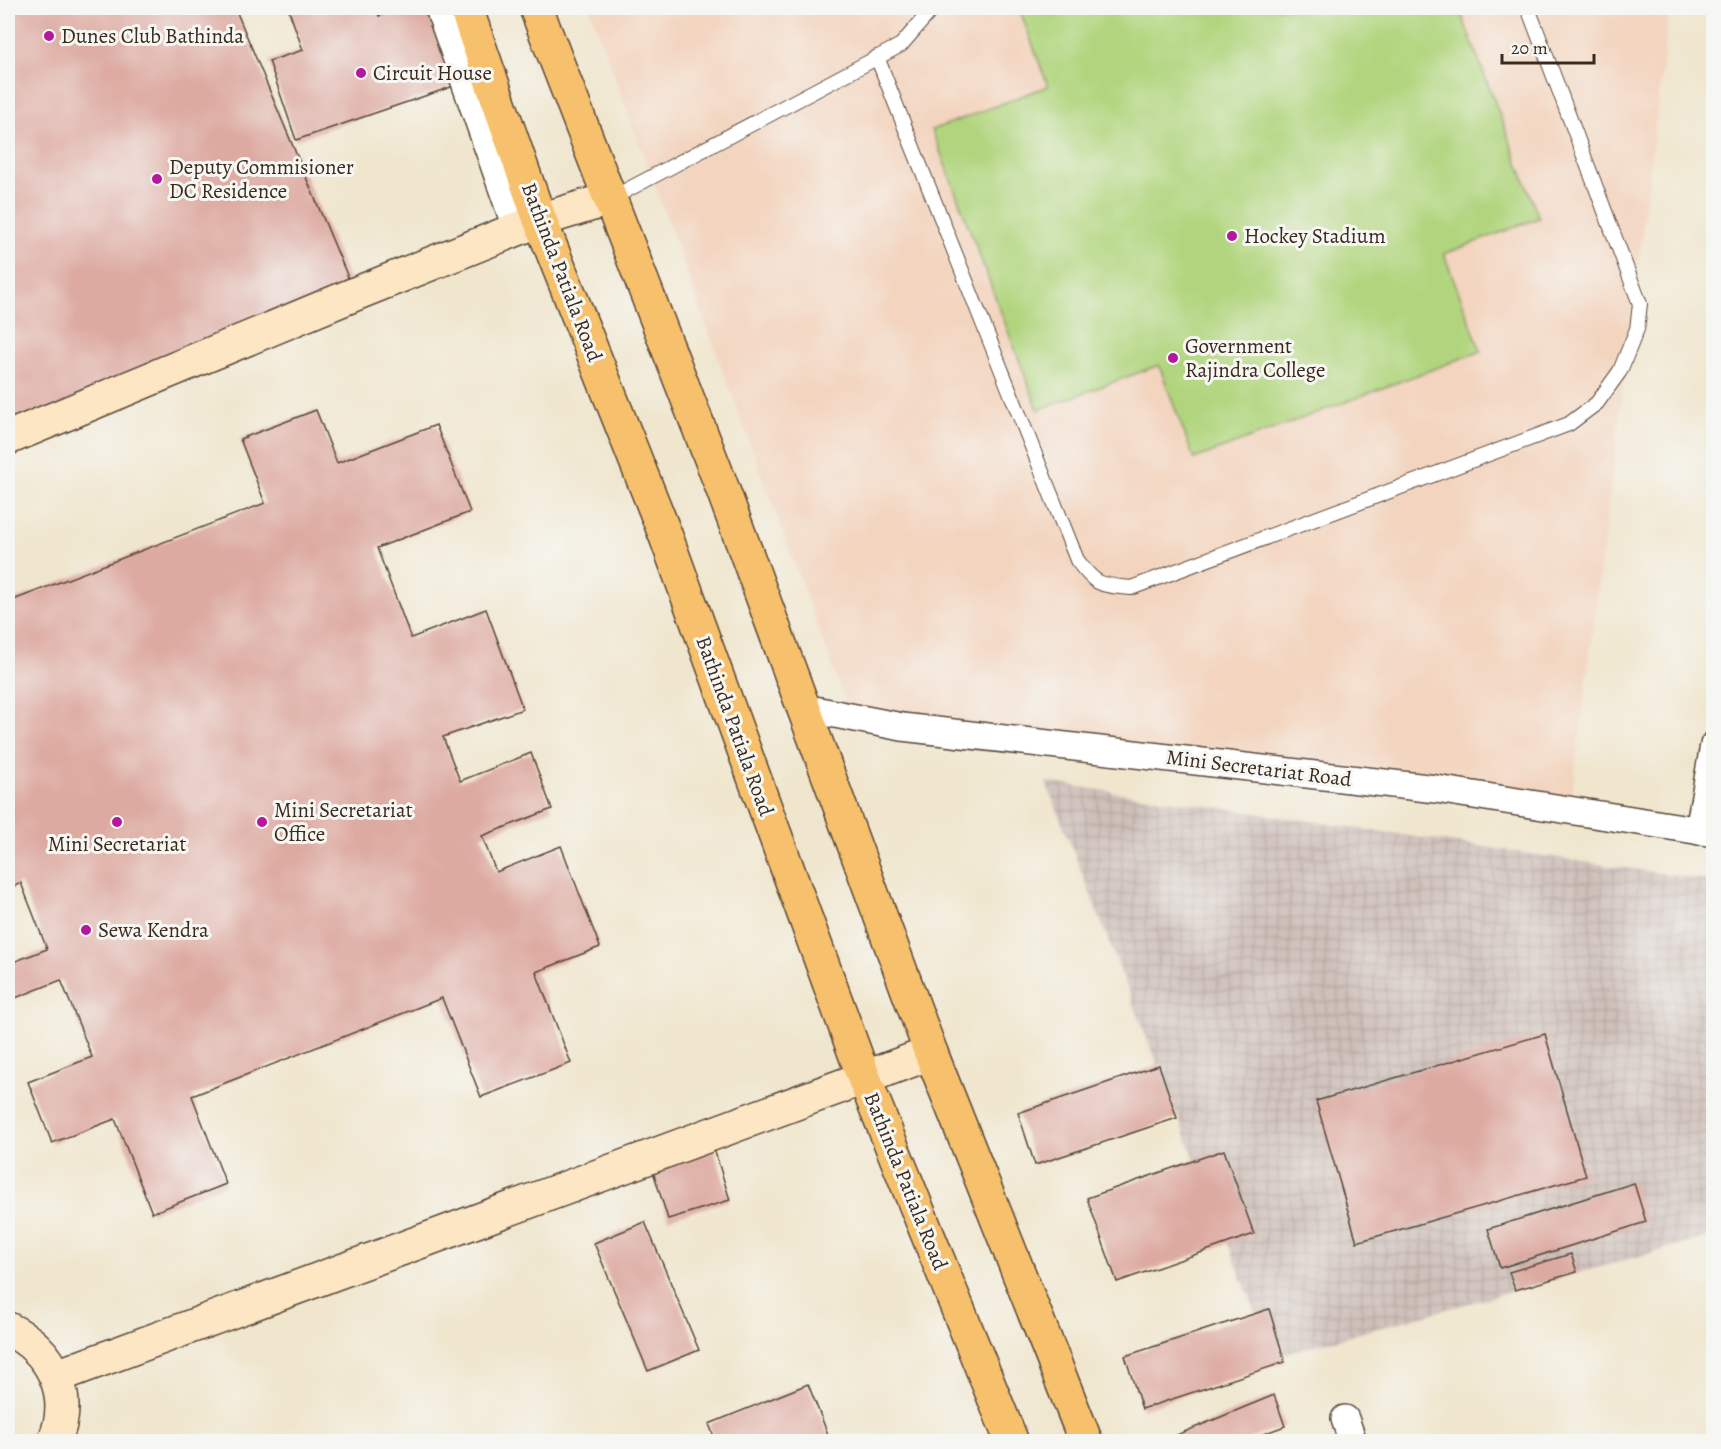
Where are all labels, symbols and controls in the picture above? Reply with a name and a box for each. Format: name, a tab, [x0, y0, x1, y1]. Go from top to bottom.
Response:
place label: Dunes Club Bathinda	[61, 22, 244, 50]
scale bar	[1502, 27, 1594, 65]
marker: Dunes Club Bathinda	[42, 29, 56, 43]
text: 20 m	[1511, 36, 1548, 60]
place label: Circuit House	[373, 59, 492, 87]
marker: Circuit House	[354, 66, 368, 80]
place label: Deputy Commisioner DC Residence	[169, 153, 354, 205]
marker: Deputy Commisioner DC Residence	[150, 172, 164, 186]
street label: Bathinda Patiala Road	[515, 179, 609, 366]
place label: Hockey Stadium	[1244, 222, 1386, 250]
marker: Hockey Stadium	[1225, 229, 1239, 243]
place label: Government Rajindra College	[1185, 332, 1326, 384]
marker: Government Rajindra College	[1166, 351, 1180, 365]
street label: Bathinda Patiala Road	[689, 632, 781, 820]
street label: Mini Secretariat Road	[1165, 743, 1354, 793]
place label: Mini Secretariat Office	[274, 796, 413, 848]
marker: Mini Secretariat	[110, 815, 124, 829]
marker: Mini Secretariat Office	[255, 815, 269, 829]
place label: Mini Secretariat	[48, 830, 186, 858]
place label: Sewa Kendra	[98, 916, 209, 944]
marker: Sewa Kendra	[79, 923, 93, 937]
street label: Bathinda Patiala Road	[858, 1088, 955, 1275]

